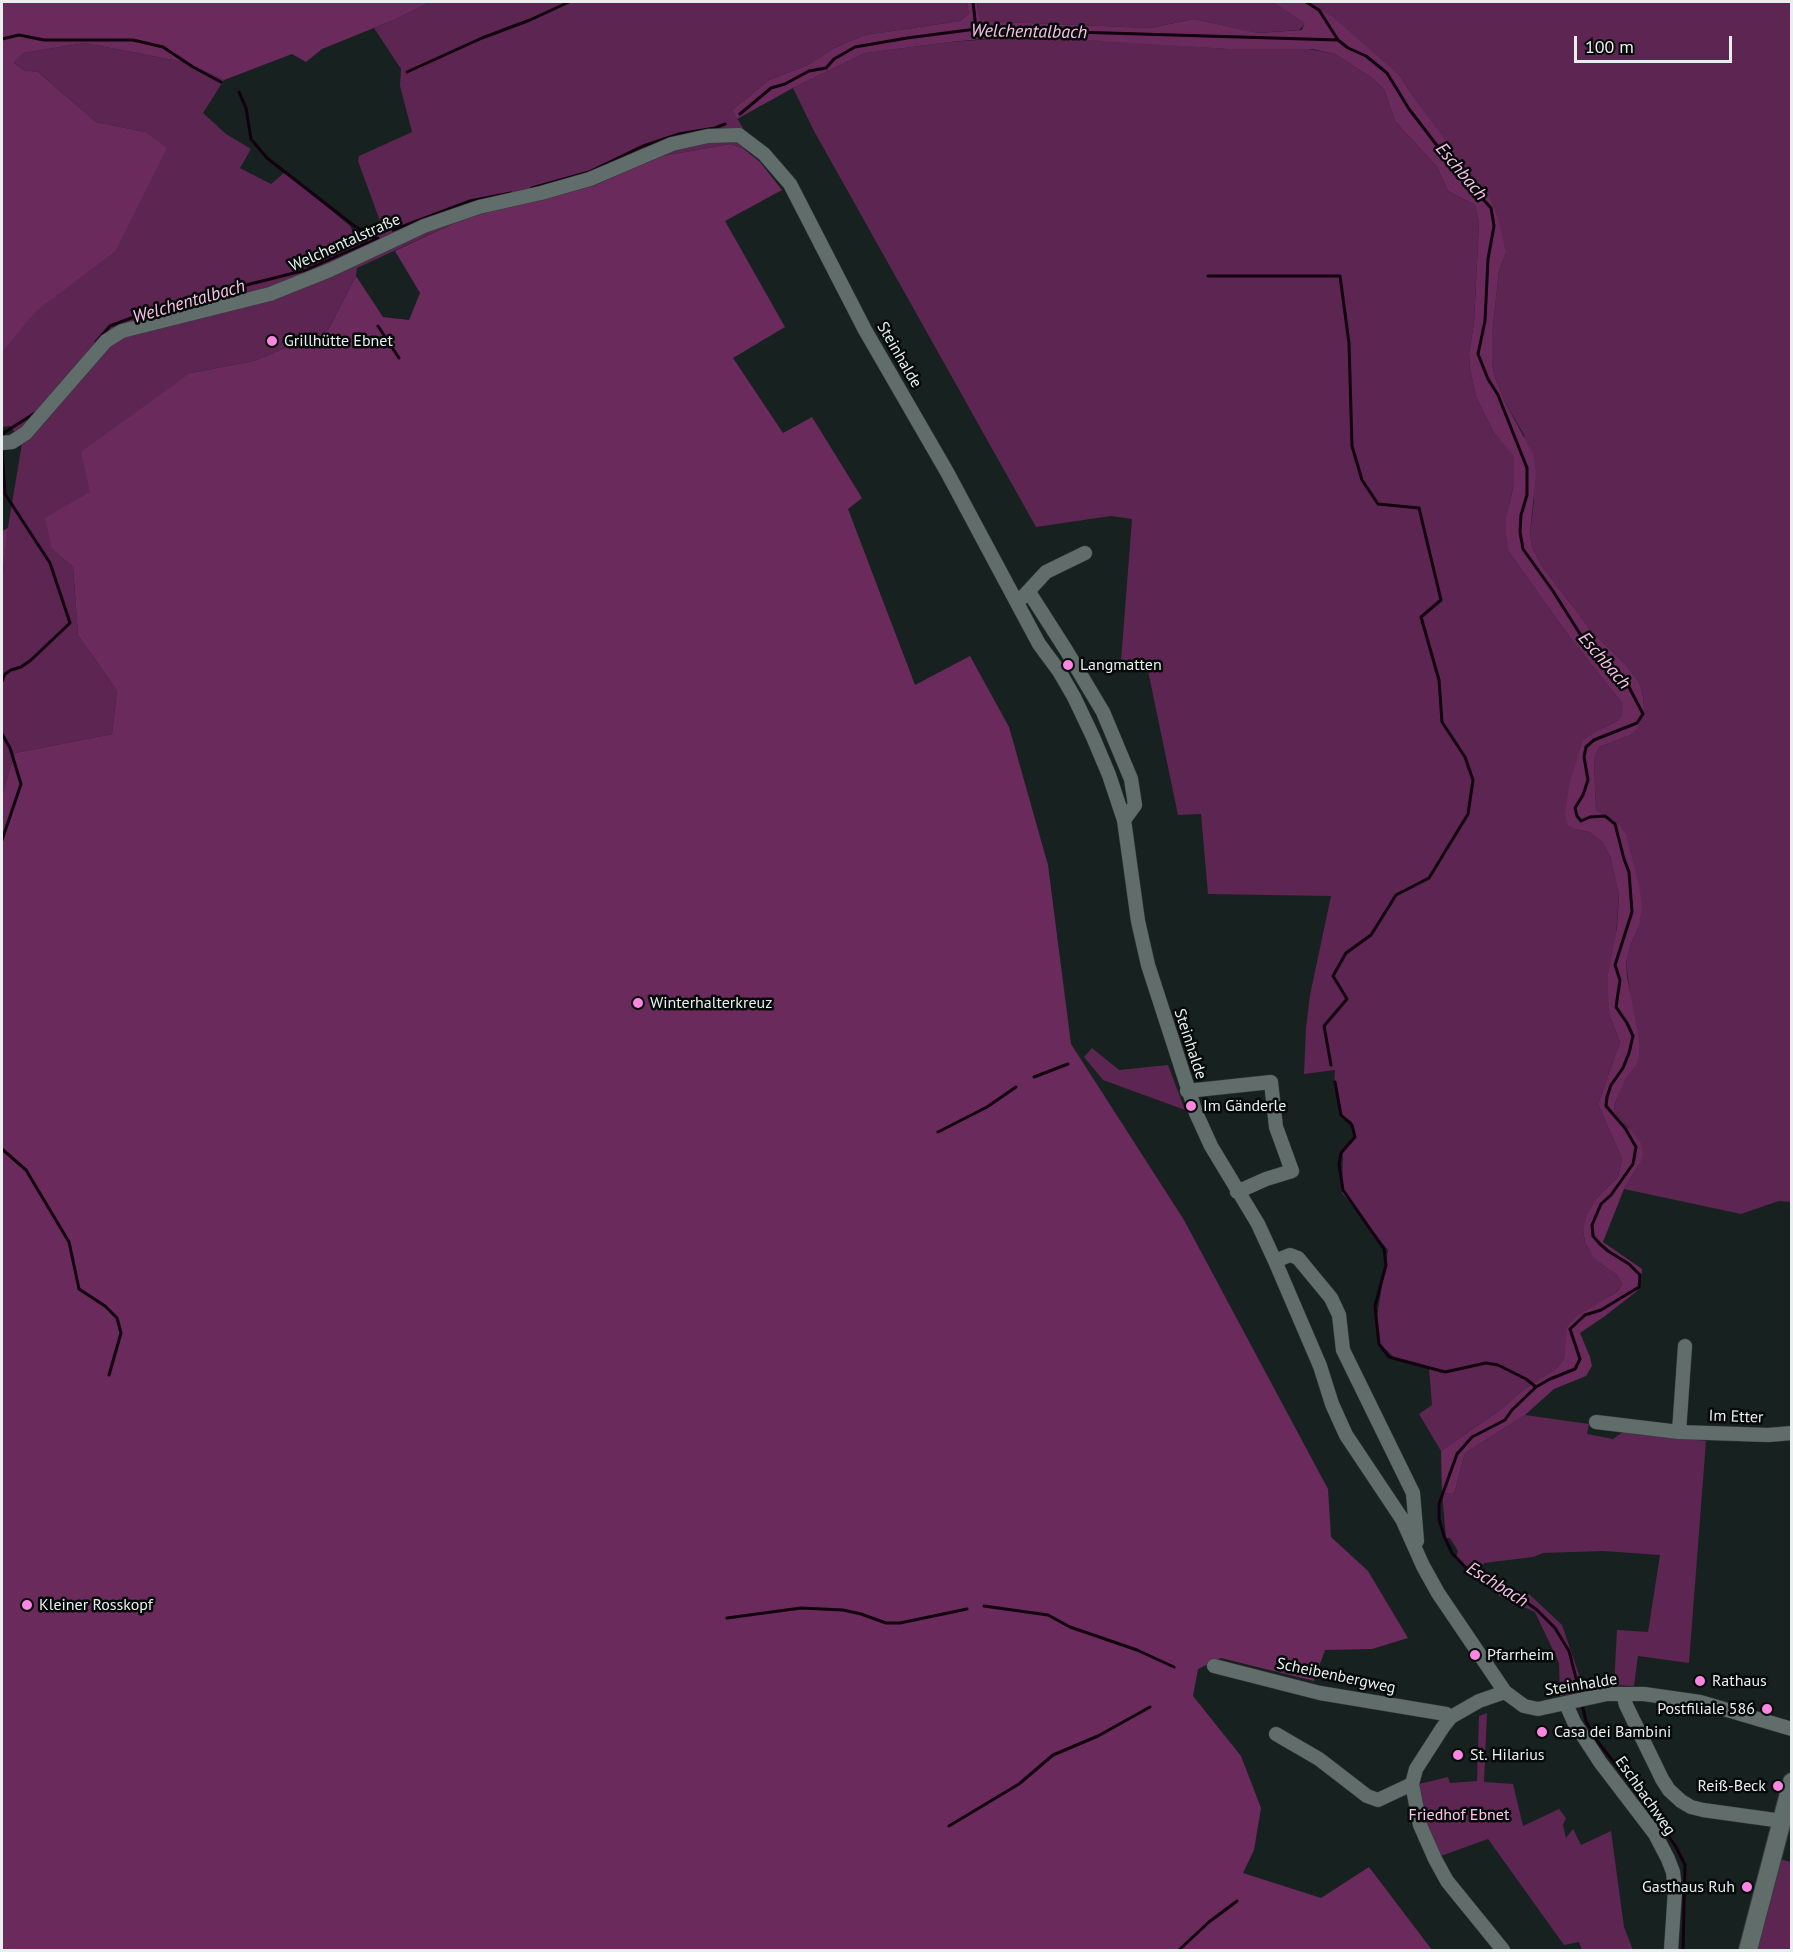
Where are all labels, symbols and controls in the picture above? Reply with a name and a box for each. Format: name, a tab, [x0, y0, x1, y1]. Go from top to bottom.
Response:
water label: Welchentalbach	[971, 20, 1087, 44]
scale bar	[1577, 24, 1734, 62]
text: 100 m	[1585, 35, 1634, 58]
water label: Eschbach	[1431, 139, 1491, 205]
street label: Welchentalstraße	[287, 210, 403, 276]
water label: Welchentalbach	[130, 276, 248, 328]
street label: Steinhalde	[872, 319, 926, 391]
place label: Grillhütte Ebnet	[284, 331, 393, 351]
marker: Grillhütte Ebnet	[265, 334, 279, 348]
water label: Eschbach	[1573, 628, 1635, 694]
place label: Langmatten	[1080, 655, 1162, 675]
marker: Langmatten	[1061, 658, 1075, 672]
place label: Winterhalterkreuz	[650, 993, 772, 1013]
marker: Winterhalterkreuz	[631, 996, 645, 1010]
street label: Steinhalde	[1170, 1006, 1210, 1082]
place label: Im Gänderle	[1203, 1096, 1286, 1116]
marker: Im Gänderle	[1184, 1099, 1198, 1113]
street label: Im Etter	[1708, 1406, 1764, 1428]
water label: Eschbach	[1462, 1558, 1532, 1612]
place label: Kleiner Rosskopf	[39, 1595, 153, 1615]
marker: Kleiner Rosskopf	[20, 1598, 34, 1612]
place label: Pfarrheim	[1487, 1645, 1554, 1665]
marker: Pfarrheim	[1468, 1648, 1482, 1662]
street label: Scheibenbergweg	[1275, 1654, 1397, 1698]
street label: Steinhalde	[1543, 1670, 1619, 1700]
place label: Rathaus	[1712, 1671, 1767, 1691]
marker: Rathaus	[1693, 1674, 1707, 1688]
place label: Postfiliale 586	[1657, 1699, 1755, 1719]
marker: Postfiliale 586	[1760, 1702, 1774, 1716]
place label: Casa dei Bambini	[1554, 1722, 1671, 1742]
marker: Casa dei Bambini	[1535, 1725, 1549, 1739]
place label: St. Hilarius	[1470, 1745, 1545, 1765]
marker: St. Hilarius	[1451, 1748, 1465, 1762]
street label: Eschbachweg	[1611, 1753, 1679, 1839]
place label: Reiß-Beck	[1697, 1776, 1766, 1796]
marker: Reiß-Beck	[1771, 1779, 1785, 1793]
park label: Friedhof Ebnet	[1409, 1805, 1509, 1825]
place label: Gasthaus Ruh	[1642, 1877, 1735, 1897]
marker: Gasthaus Ruh	[1740, 1880, 1754, 1894]

